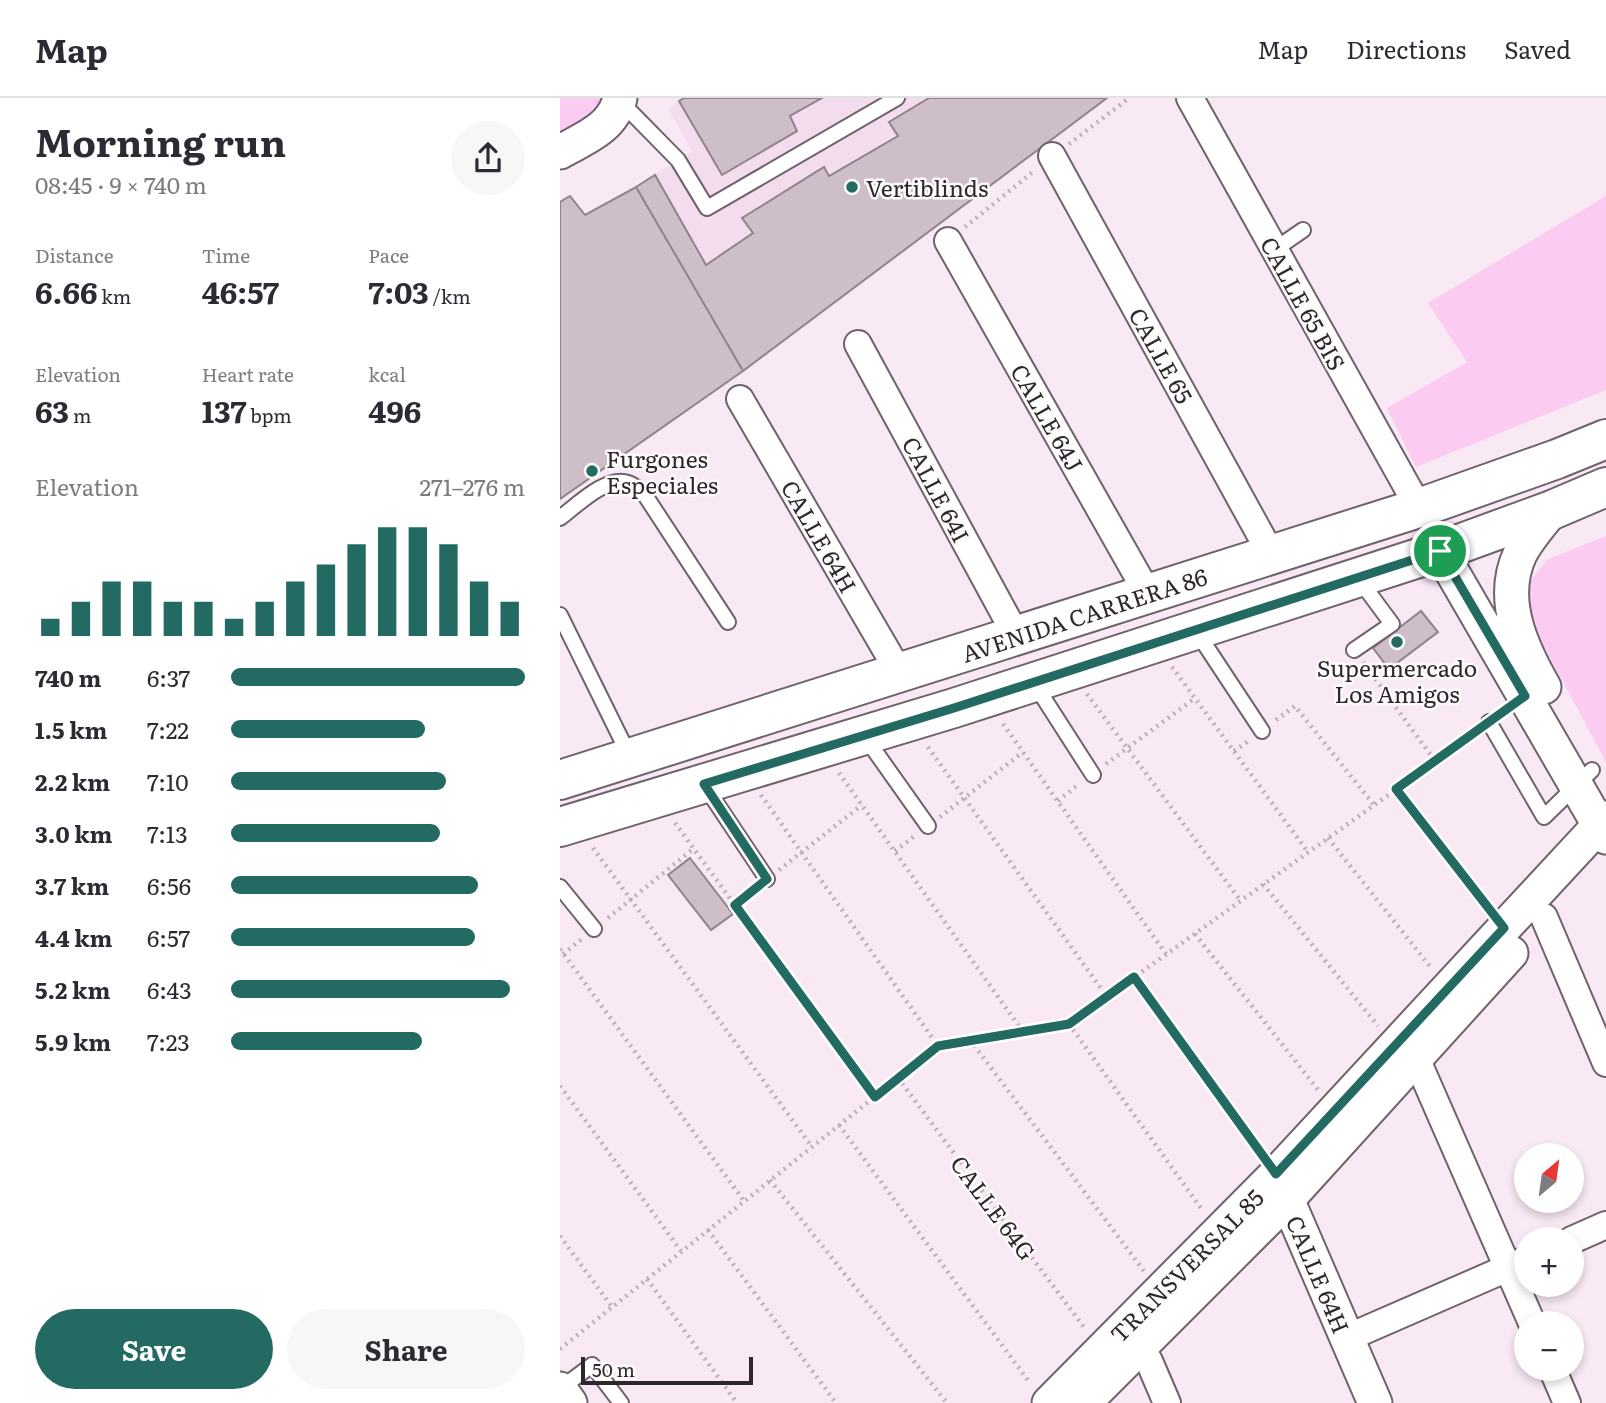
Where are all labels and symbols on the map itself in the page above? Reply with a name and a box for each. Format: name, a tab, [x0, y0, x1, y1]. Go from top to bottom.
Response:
place label: Vertiblinds	[866, 170, 988, 204]
marker: Vertiblinds	[844, 179, 860, 195]
street label: CALLE 65 BIS	[1253, 230, 1355, 376]
street label: CALLE 65	[1122, 301, 1202, 409]
street label: CALLE 64J	[1004, 357, 1092, 477]
street label: CALLE 64I	[895, 430, 979, 548]
place label: Furgones Especiales	[606, 441, 718, 501]
marker: Furgones Especiales	[584, 463, 600, 479]
street label: CALLE 64H	[774, 473, 866, 599]
pin	[1410, 521, 1470, 581]
street label: AVENIDA CARRERA 86	[957, 558, 1211, 670]
marker: Supermercado Los Amigos	[1389, 634, 1405, 650]
place label: Supermercado Los Amigos	[1317, 650, 1477, 710]
north arrow	[1514, 1143, 1584, 1213]
street label: CALLE 64G	[943, 1148, 1045, 1266]
street label: TRANSVERSAL 85	[1101, 1180, 1271, 1350]
street label: CALLE 64H	[1279, 1210, 1359, 1338]
scale bar	[581, 1354, 752, 1386]

